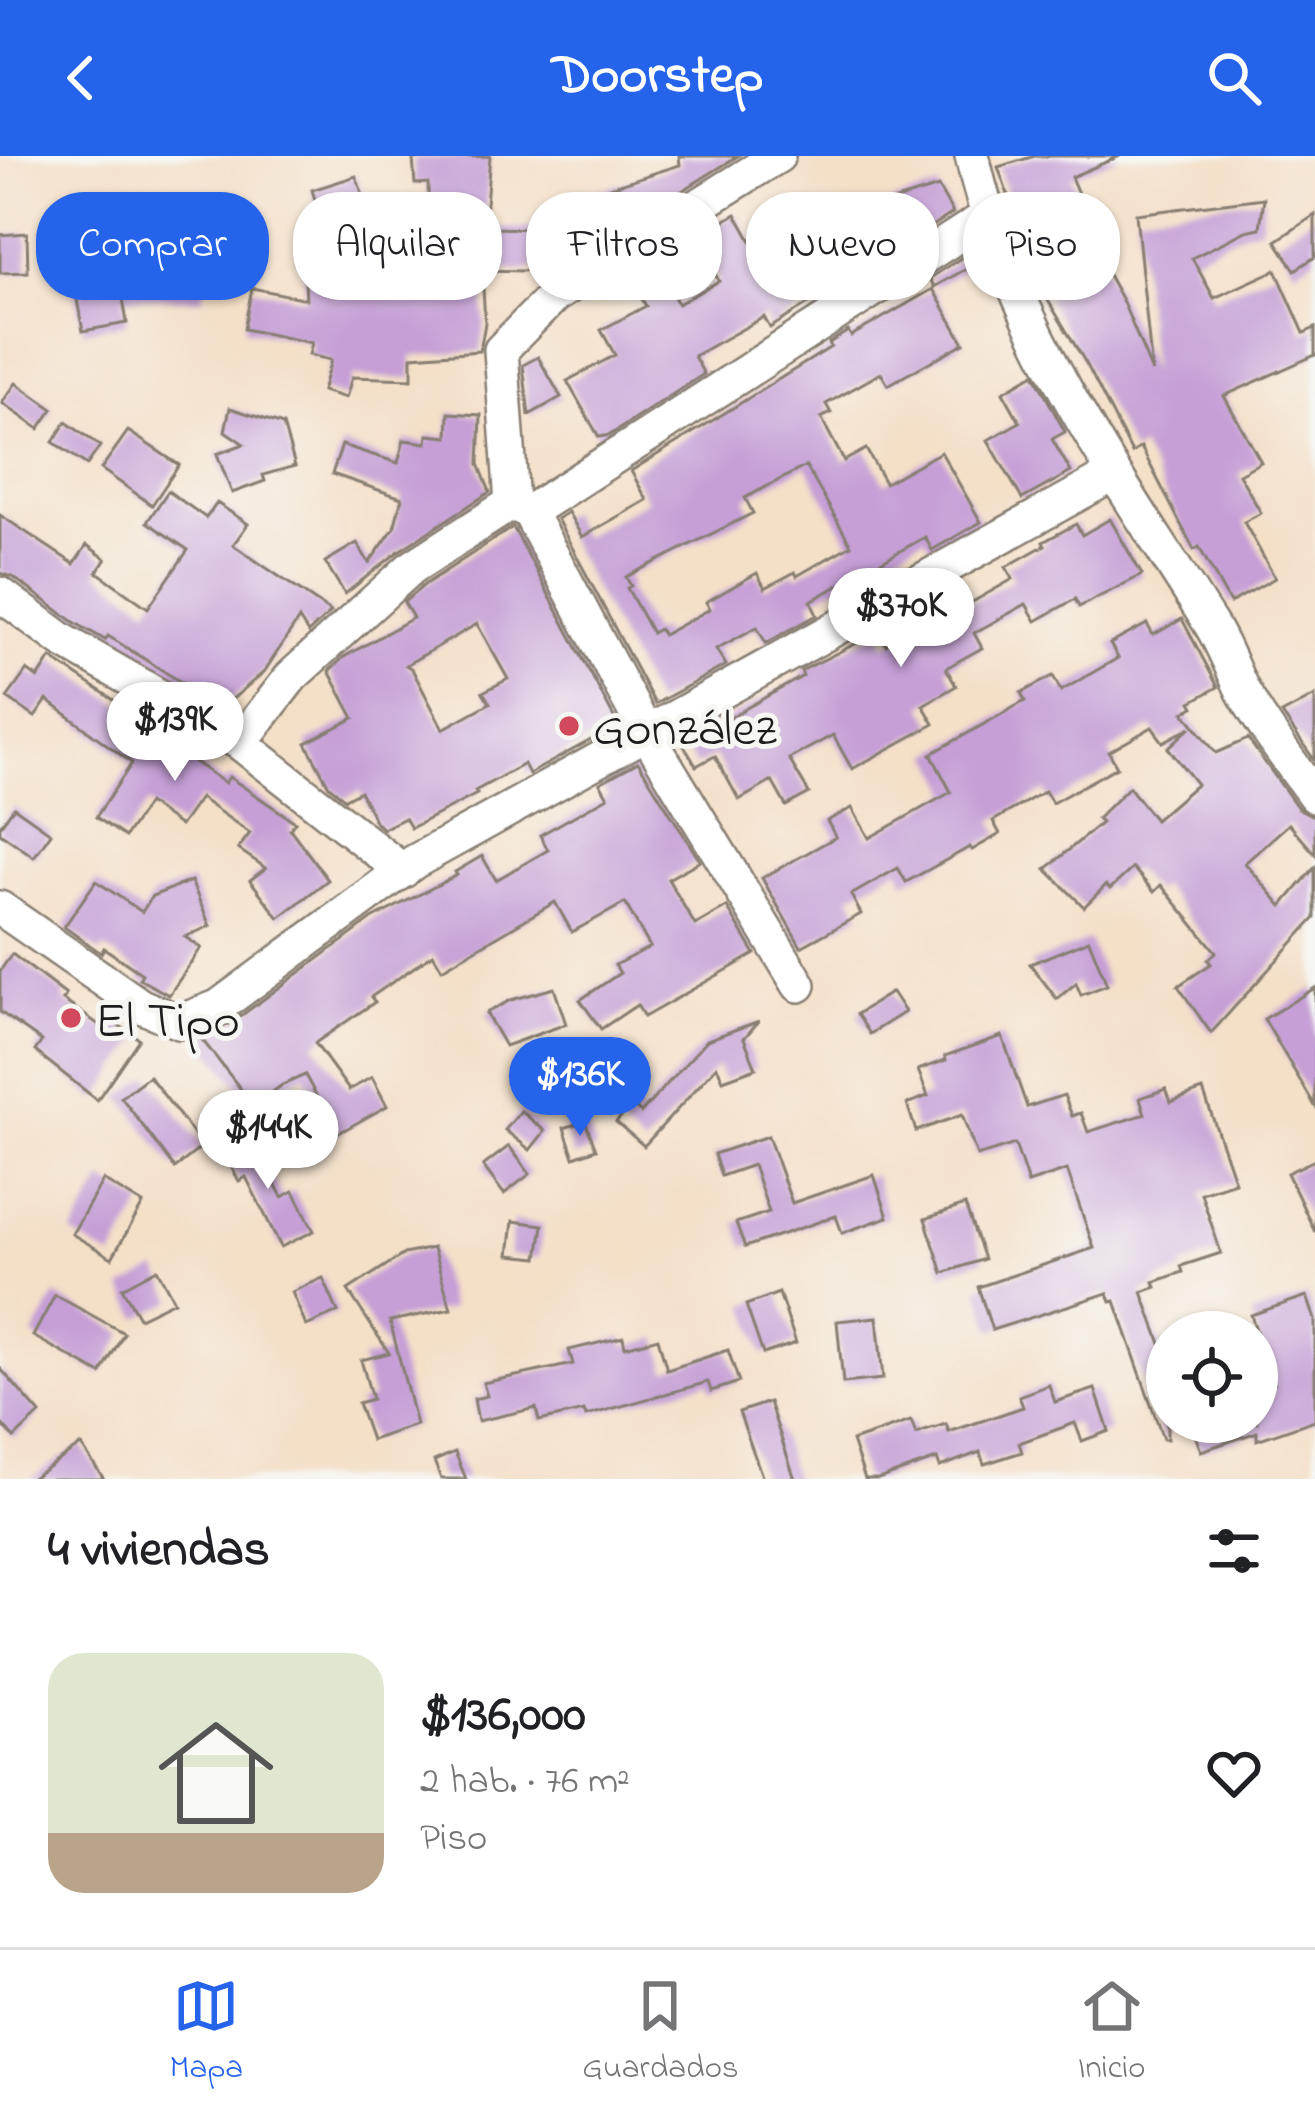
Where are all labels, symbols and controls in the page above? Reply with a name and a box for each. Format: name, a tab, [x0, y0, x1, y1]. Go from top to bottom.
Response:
text: Doorstep	[552, 39, 763, 117]
icon: back	[48, 45, 114, 111]
icon: search	[1201, 45, 1267, 111]
chip: Comprar	[36, 192, 269, 300]
chip: Alquilar	[293, 192, 502, 300]
chip: Filtros	[526, 192, 722, 300]
chip: Nuevo	[746, 192, 939, 300]
chip: Piso	[963, 192, 1120, 300]
pin: $370K	[817, 568, 985, 670]
text: $370K	[855, 578, 947, 635]
pin: $139K	[91, 682, 259, 784]
text: $139K	[134, 692, 216, 749]
place label: González	[593, 694, 777, 769]
marker: González	[556, 713, 582, 739]
place label: El Tipo	[95, 986, 240, 1061]
marker: El Tipo	[58, 1005, 84, 1031]
pin: $136K	[496, 1037, 664, 1139]
text: $136K	[536, 1047, 624, 1104]
pin: $144K	[184, 1090, 352, 1192]
text: $144K	[224, 1100, 312, 1157]
map controls	[1146, 1311, 1278, 1443]
button: locate	[1146, 1311, 1278, 1443]
text: 4 viviendas	[48, 1514, 270, 1589]
icon: filters	[1201, 1518, 1267, 1584]
text: $136,000	[420, 1679, 585, 1754]
icon: home	[144, 1701, 288, 1845]
icon: heart	[1201, 1740, 1267, 1806]
text: 2 hab. · 76 m²	[420, 1754, 630, 1811]
text: Piso	[420, 1811, 487, 1868]
tab: Mapa	[170, 1973, 243, 2093]
tab: Guardados	[582, 1973, 739, 2093]
tab: Inicio	[1078, 1973, 1145, 2093]

